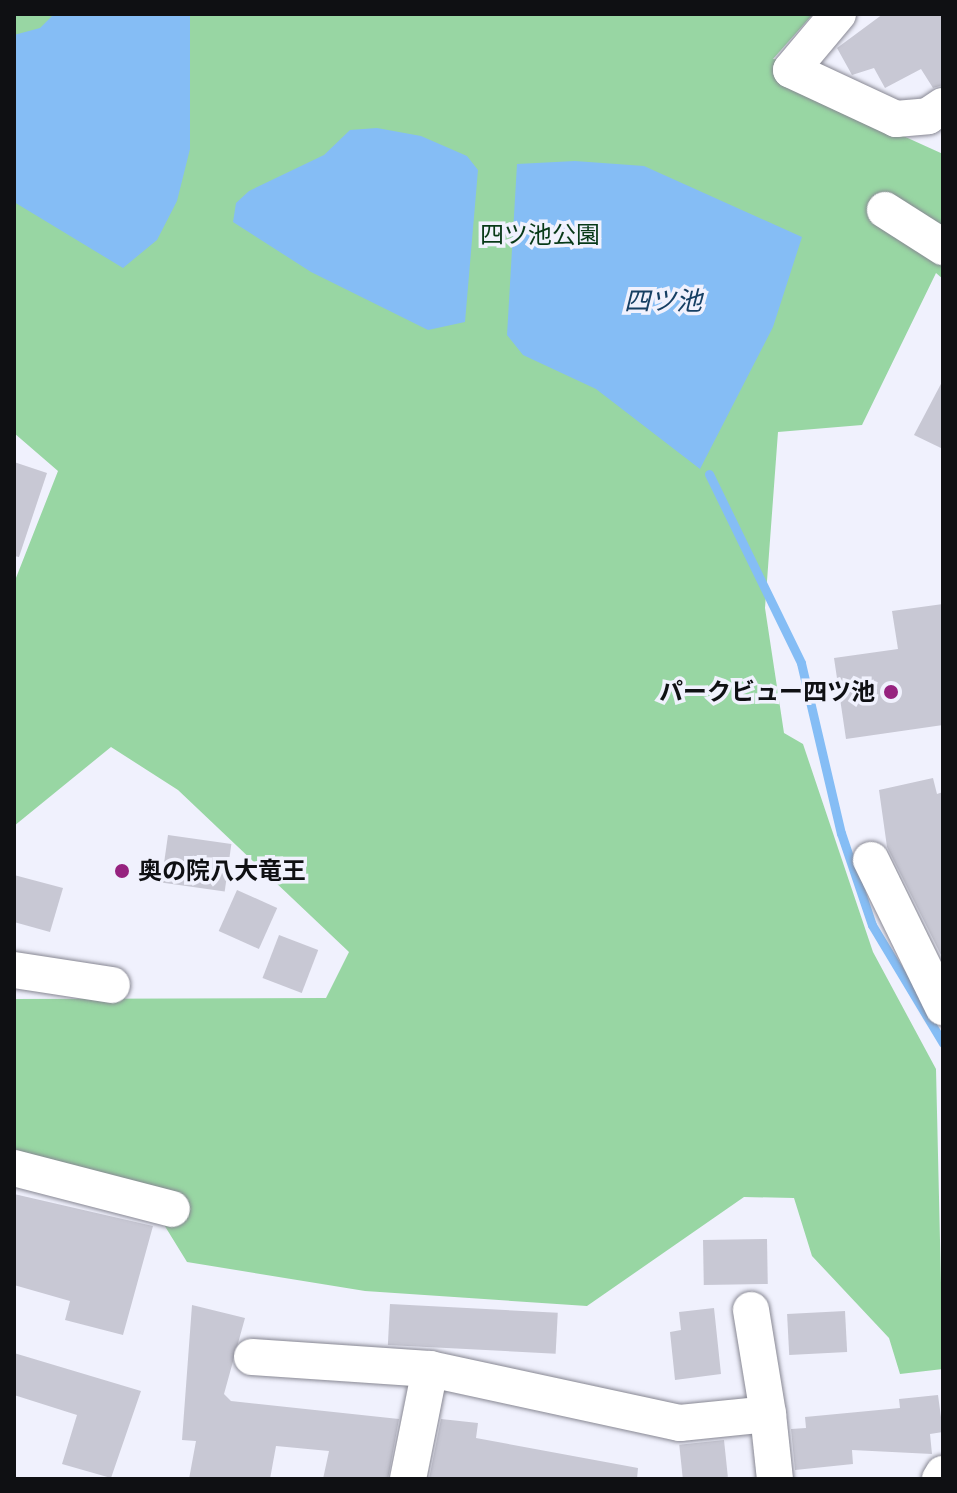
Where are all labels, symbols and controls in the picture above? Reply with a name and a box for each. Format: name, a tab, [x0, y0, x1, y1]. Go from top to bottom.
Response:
park label: 四ツ池公園	[480, 221, 600, 249]
water label: 四ツ池	[624, 286, 702, 318]
place label: パークビュー四ツ池	[659, 678, 875, 706]
marker: パークビュー四ツ池	[882, 683, 900, 701]
place label: 奥の院八大竜王	[138, 857, 306, 885]
marker: 奥の院八大竜王	[113, 862, 131, 880]

